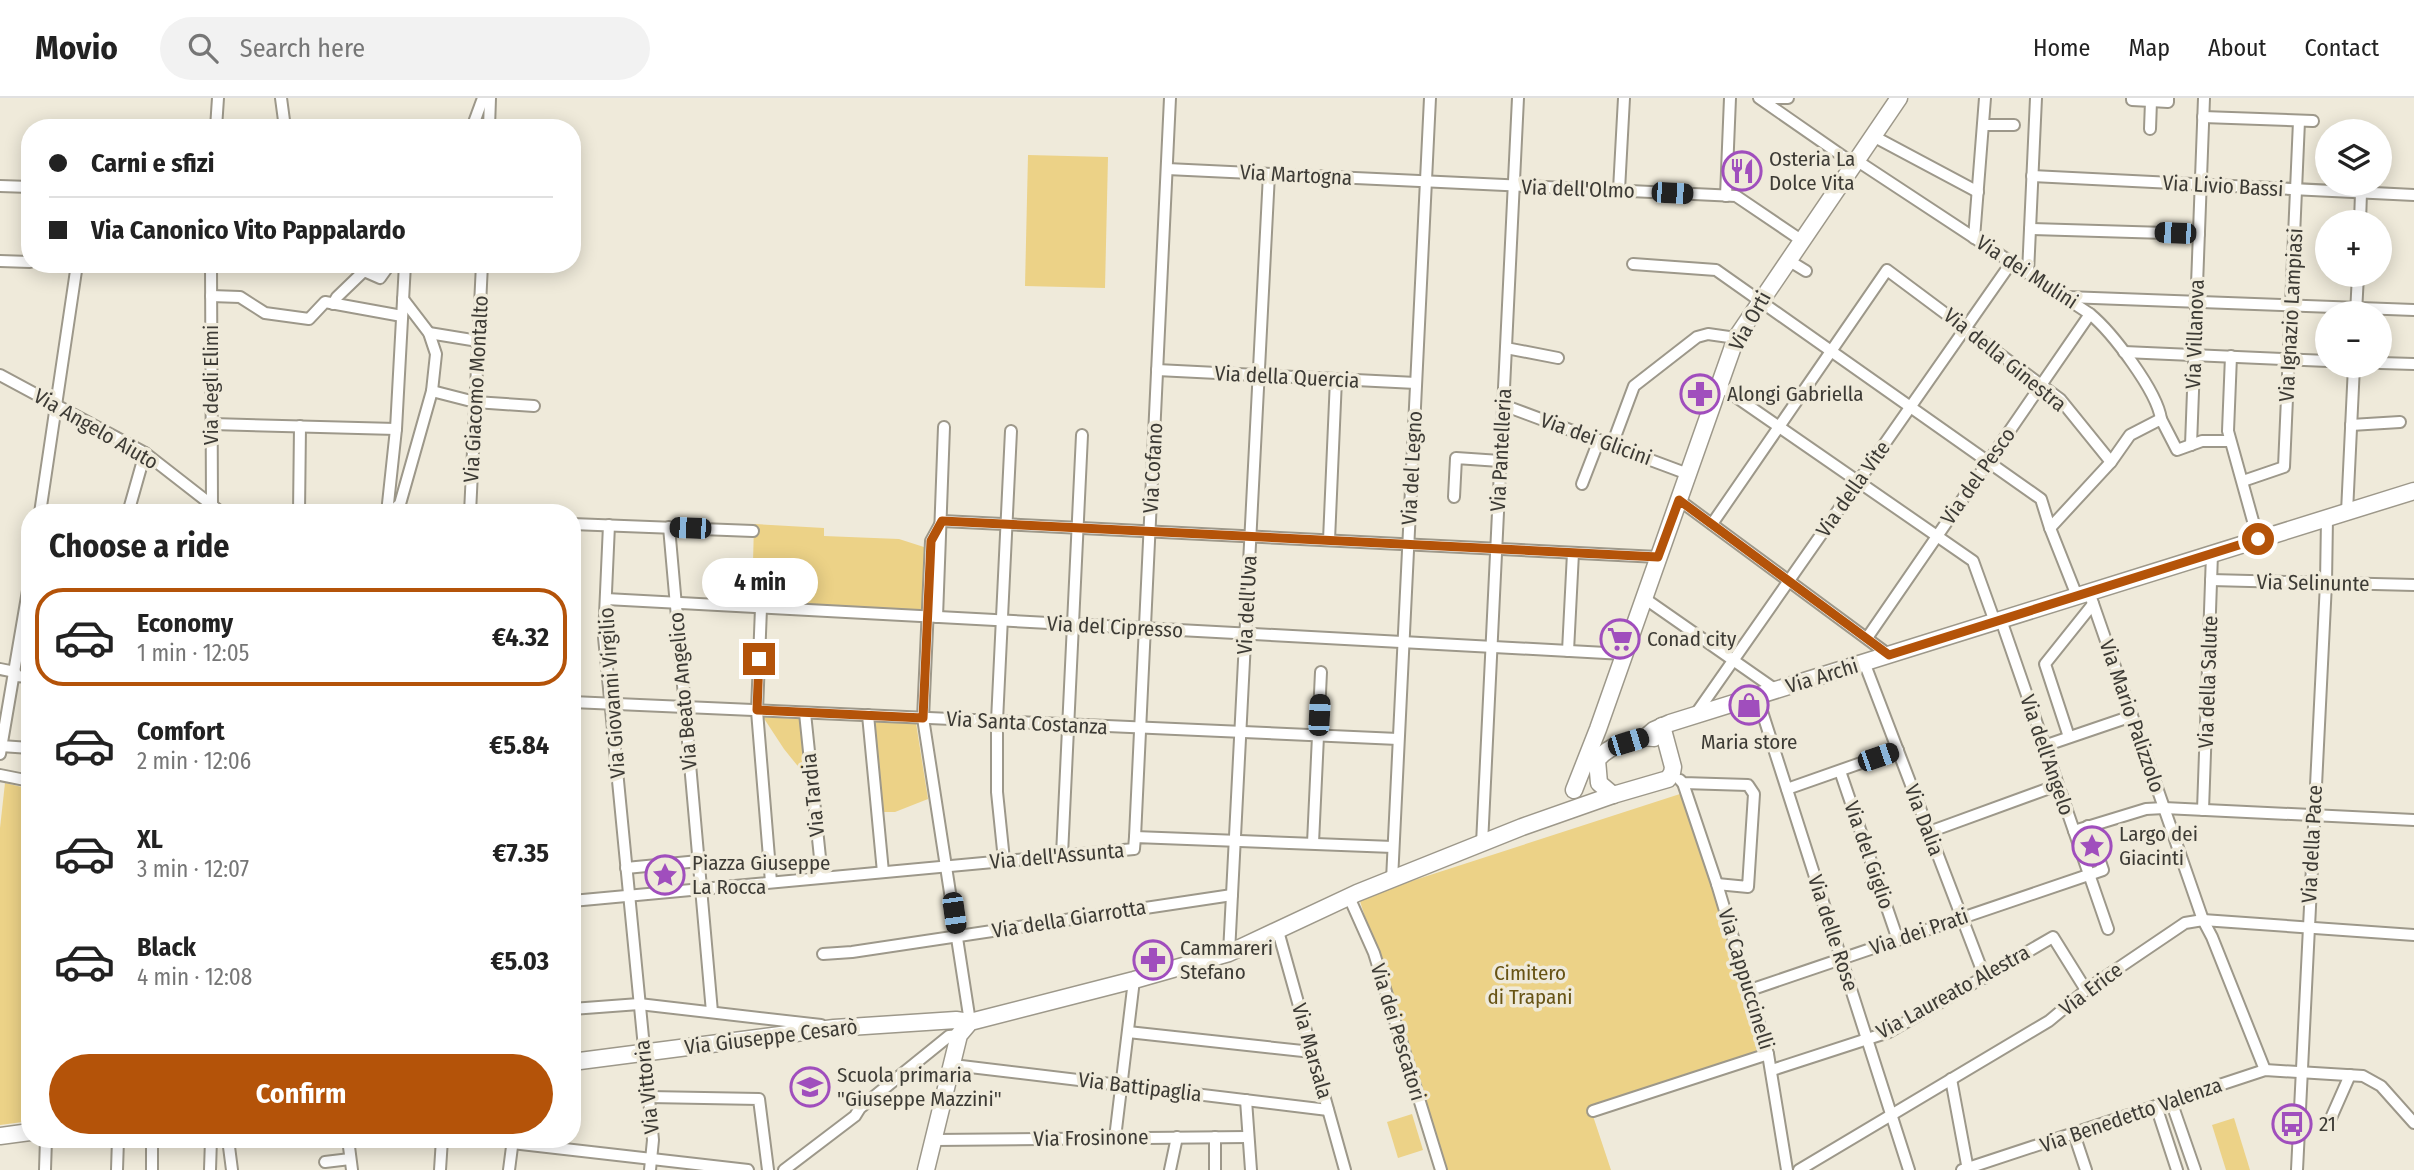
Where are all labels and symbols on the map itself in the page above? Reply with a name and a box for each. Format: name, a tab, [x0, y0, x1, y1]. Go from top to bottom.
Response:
place label: Osteria La Dolce Vita	[1769, 146, 1855, 196]
restaurant icon: Osteria La Dolce Vita	[1721, 150, 1763, 192]
street label: Via Martogna	[1239, 159, 1353, 191]
street label: Via Livio Bassi	[2162, 170, 2284, 202]
street label: Via dell'Olmo	[1521, 174, 1635, 204]
car	[1651, 181, 1694, 205]
car	[2154, 222, 2197, 244]
street label: Via Ignazio Lampiasi	[2273, 227, 2309, 403]
street label: Via dei Mulini	[1971, 229, 2083, 315]
street label: Via Villanova	[2180, 279, 2210, 389]
street label: Via Orti	[1723, 287, 1777, 355]
street label: Via Giacomo Montalto	[458, 295, 494, 483]
street label: Via della Ginestra	[1938, 303, 2072, 417]
street label: Via degli Elimi	[198, 325, 224, 445]
street label: Via della Quercia	[1214, 360, 1360, 394]
pharmacy icon: Alongi Gabriella	[1679, 373, 1721, 415]
place label: Alongi Gabriella	[1727, 381, 1863, 407]
street label: Via Angelo Aiuto	[29, 383, 163, 475]
street label: Via Pantelleria	[1485, 388, 1517, 512]
street label: Via dei Glicini	[1537, 407, 1655, 471]
street label: Via del Legno	[1396, 410, 1428, 526]
street label: Via Cofano	[1138, 422, 1168, 514]
street label: Via del Pesco	[1935, 422, 2021, 530]
street label: Via della Vite	[1810, 436, 1896, 542]
car	[669, 517, 712, 539]
route start	[2242, 523, 2274, 555]
street label: Via dell'Uva	[1231, 555, 1263, 655]
callout: 4 min	[701, 558, 817, 606]
street label: Via Selinunte	[2256, 569, 2370, 597]
street label: Via Giovanni Virgilio	[593, 607, 631, 779]
street label: Via del Cipresso	[1046, 610, 1184, 644]
street label: Via Beato Angelico	[663, 611, 703, 771]
street label: Via della Salute	[2193, 615, 2223, 749]
supermarket icon: Conad city	[1599, 618, 1641, 660]
place label: Conad city	[1647, 626, 1737, 652]
street label: Via Mario Palizzolo	[2094, 636, 2170, 796]
route end	[743, 643, 775, 675]
street label: Via Archi	[1783, 653, 1861, 699]
shop icon: Maria store	[1728, 684, 1770, 726]
street label: Via dell'Angelo	[2014, 691, 2080, 819]
car	[1308, 693, 1331, 737]
street label: Via Santa Costanza	[946, 706, 1108, 740]
car	[1605, 726, 1652, 758]
place label: Maria store	[1701, 729, 1797, 755]
car	[1855, 740, 1902, 774]
street label: Via Tardia	[796, 752, 830, 838]
street label: Via Dalia	[1899, 781, 1949, 859]
street label: Via della Pace	[2296, 784, 2328, 904]
street label: Via del Giglio	[1838, 798, 1900, 912]
place label: Largo dei Giacinti	[2119, 821, 2198, 871]
place icon: Largo dei Giacinti	[2071, 825, 2113, 867]
street label: Via dell'Assunta	[989, 837, 1125, 875]
place label: Piazza Giuseppe La Rocca	[692, 850, 831, 900]
place icon: Piazza Giuseppe La Rocca	[644, 854, 686, 896]
street label: Via delle Rose	[1802, 872, 1864, 994]
car	[941, 891, 968, 935]
street label: Via della Giarrotta	[990, 894, 1148, 944]
street label: Via dei Prati	[1866, 903, 1972, 961]
street label: Via Cappuccinelli	[1712, 905, 1780, 1053]
place label: Cammareri Stefano	[1180, 935, 1273, 985]
pharmacy icon: Cammareri Stefano	[1132, 939, 1174, 981]
street label: Via Laureato Alestra	[1872, 939, 2034, 1045]
street label: Via Erice	[2054, 957, 2128, 1021]
street label: Via dei Pescatori	[1365, 960, 1431, 1104]
park label: Cimitero di Trapani	[1487, 960, 1573, 1010]
street label: Via Marsala	[1286, 1000, 1338, 1102]
street label: Via Giuseppe Cesarò	[683, 1013, 859, 1061]
street label: Via Vittoria	[629, 1039, 665, 1135]
place label: Scuola primaria "Giuseppe Mazzini"	[837, 1062, 1002, 1112]
school or university icon: Scuola primaria "Giuseppe Mazzini"	[789, 1066, 831, 1108]
street label: Via Battipaglia	[1077, 1067, 1203, 1107]
street label: Via Benedetto Valenza	[2037, 1072, 2225, 1158]
bus stop icon: 21	[2271, 1103, 2313, 1145]
place label: 21	[2319, 1111, 2336, 1137]
street label: Via Frosinone	[1033, 1124, 1149, 1152]

